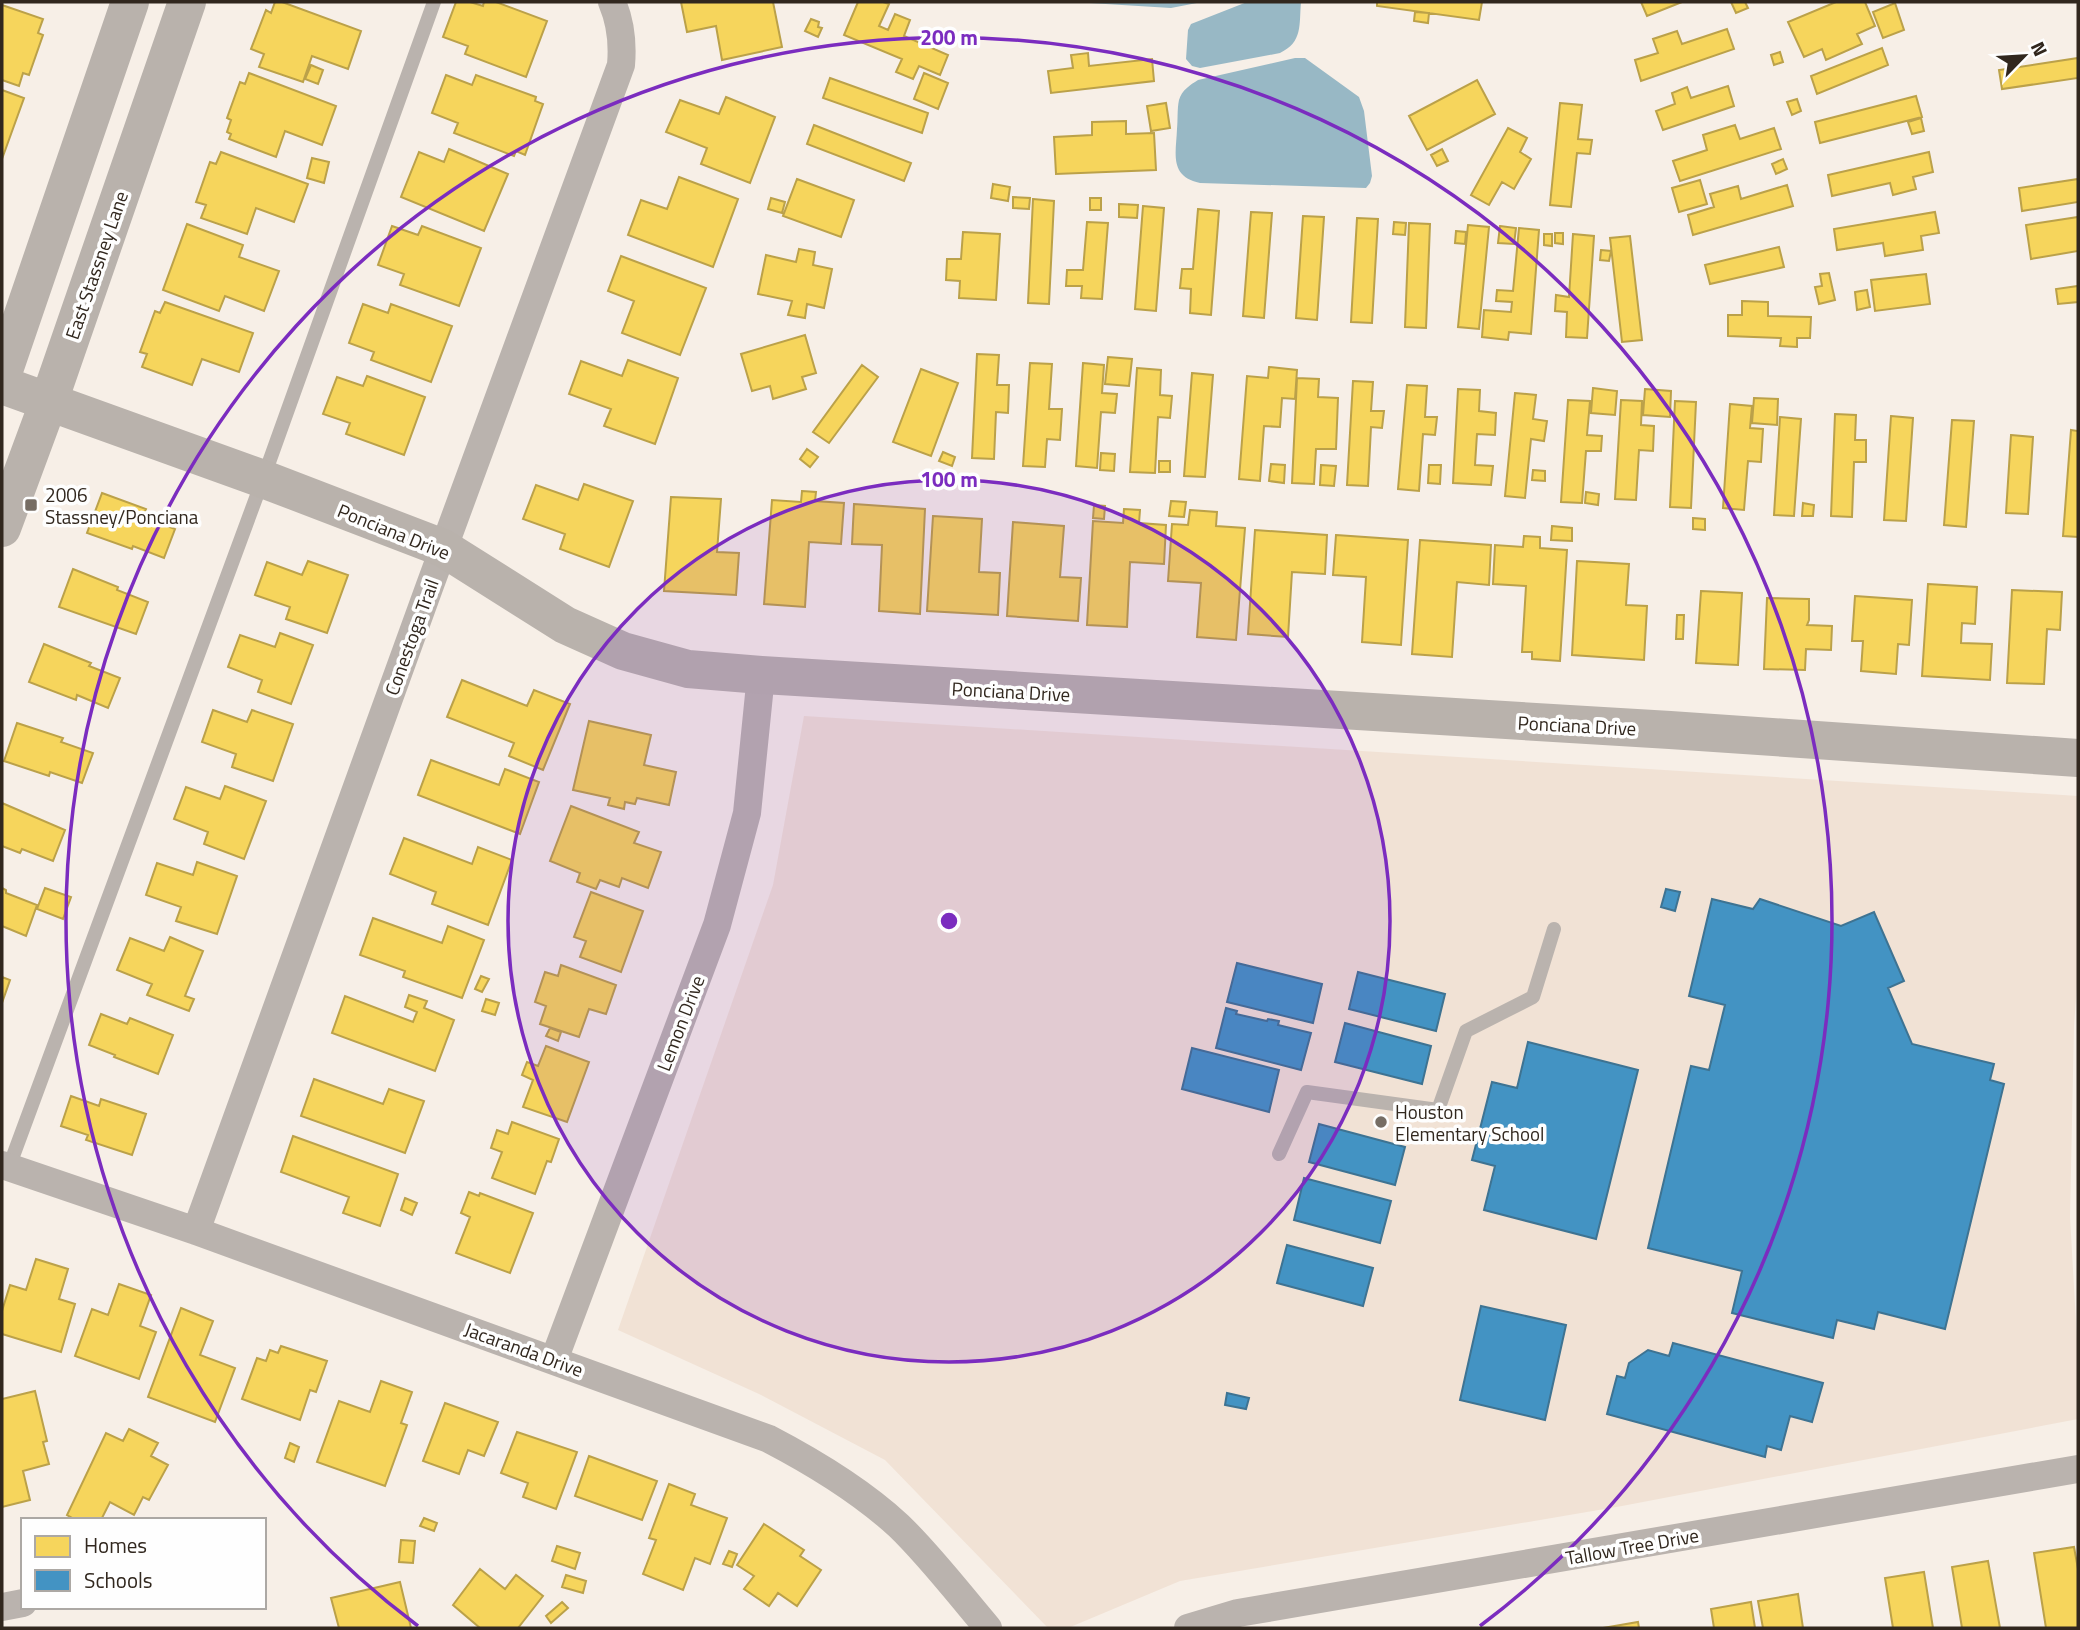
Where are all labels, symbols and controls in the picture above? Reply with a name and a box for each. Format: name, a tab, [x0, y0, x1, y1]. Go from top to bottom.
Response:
text: 200 m	[920, 21, 978, 53]
north arrow	[1989, 21, 2059, 91]
text: N	[2024, 37, 2056, 61]
street label: East Stassney Lane	[57, 187, 135, 343]
text: 100 m	[920, 463, 978, 495]
place label: 2006 Stassney/Ponciana	[45, 480, 199, 531]
street label: Ponciana Drive	[333, 495, 455, 567]
marker: 2006 Stassney/Ponciana	[23, 497, 39, 513]
street label: Conestoga Trail	[377, 575, 445, 699]
street label: Ponciana Drive	[951, 673, 1071, 709]
street label: Ponciana Drive	[1517, 707, 1637, 743]
centre of rings	[937, 909, 961, 933]
street label: Lemon Drive	[648, 971, 712, 1075]
place label: Houston Elementary School	[1395, 1097, 1544, 1148]
marker: Houston Elementary School	[1373, 1114, 1389, 1130]
street label: Jacaranda Drive	[461, 1314, 587, 1384]
legend	[21, 1518, 266, 1609]
street label: Tallow Tree Drive	[1563, 1520, 1701, 1572]
text: Homes	[84, 1529, 147, 1561]
text: Schools	[84, 1564, 153, 1596]

